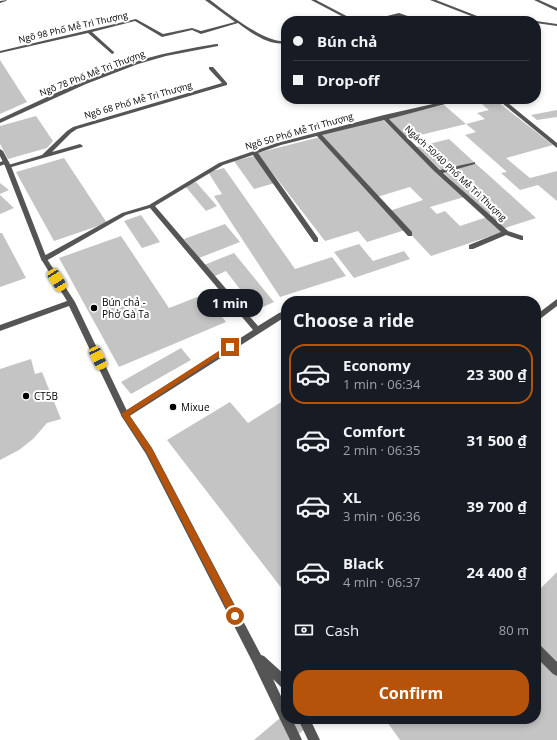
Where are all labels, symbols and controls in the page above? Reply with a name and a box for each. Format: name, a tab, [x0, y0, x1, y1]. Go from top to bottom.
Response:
street label: Ngõ 98 Phố Mễ Trì Thượng	[17, 8, 129, 46]
text: Bún chả	[317, 31, 377, 51]
street label: Ngõ 78 Phố Mễ Trì Thượng	[37, 47, 147, 99]
text: Drop-off	[317, 70, 379, 90]
street label: Ngõ 68 Phố Mễ Trì Thượng	[82, 78, 194, 122]
street label: Ngõ 50 Phố Mễ Trì Thượng	[243, 109, 355, 153]
street label: Ngách 50/40 Phố Mễ Trì Thượng	[402, 122, 510, 224]
car	[45, 267, 69, 293]
callout: 1 min	[197, 289, 263, 317]
text: 1 min	[212, 294, 248, 312]
place label: Bún chả - Phở Gà Ta	[102, 295, 149, 321]
marker: Bún chả - Phở Gà Ta	[89, 303, 99, 313]
text: Choose a ride	[293, 308, 414, 332]
route end	[221, 338, 239, 356]
car	[87, 345, 109, 371]
text: Economy	[343, 355, 411, 375]
icon: car	[295, 356, 331, 392]
text: 23 300 ₫	[467, 364, 527, 384]
text: 1 min · 06:34	[343, 375, 420, 393]
place label: CT5B	[34, 389, 58, 403]
marker: CT5B	[21, 391, 31, 401]
place label: Mixue	[181, 400, 210, 414]
marker: Mixue	[168, 402, 178, 412]
text: Comfort	[343, 421, 405, 441]
icon: car	[295, 422, 331, 458]
text: 31 500 ₫	[467, 430, 527, 450]
text: 2 min · 06:35	[343, 441, 420, 459]
text: XL	[343, 487, 361, 507]
icon: car	[295, 488, 331, 524]
text: 39 700 ₫	[467, 496, 527, 516]
text: 3 min · 06:36	[343, 507, 420, 525]
text: Black	[343, 553, 384, 573]
icon: car	[295, 554, 331, 590]
text: 24 400 ₫	[467, 562, 527, 582]
text: 4 min · 06:37	[343, 573, 420, 591]
route start	[226, 607, 244, 625]
icon: cash	[293, 619, 315, 641]
text: Cash	[325, 620, 359, 640]
text: 80 m	[499, 621, 529, 639]
button: Confirm	[293, 670, 529, 716]

